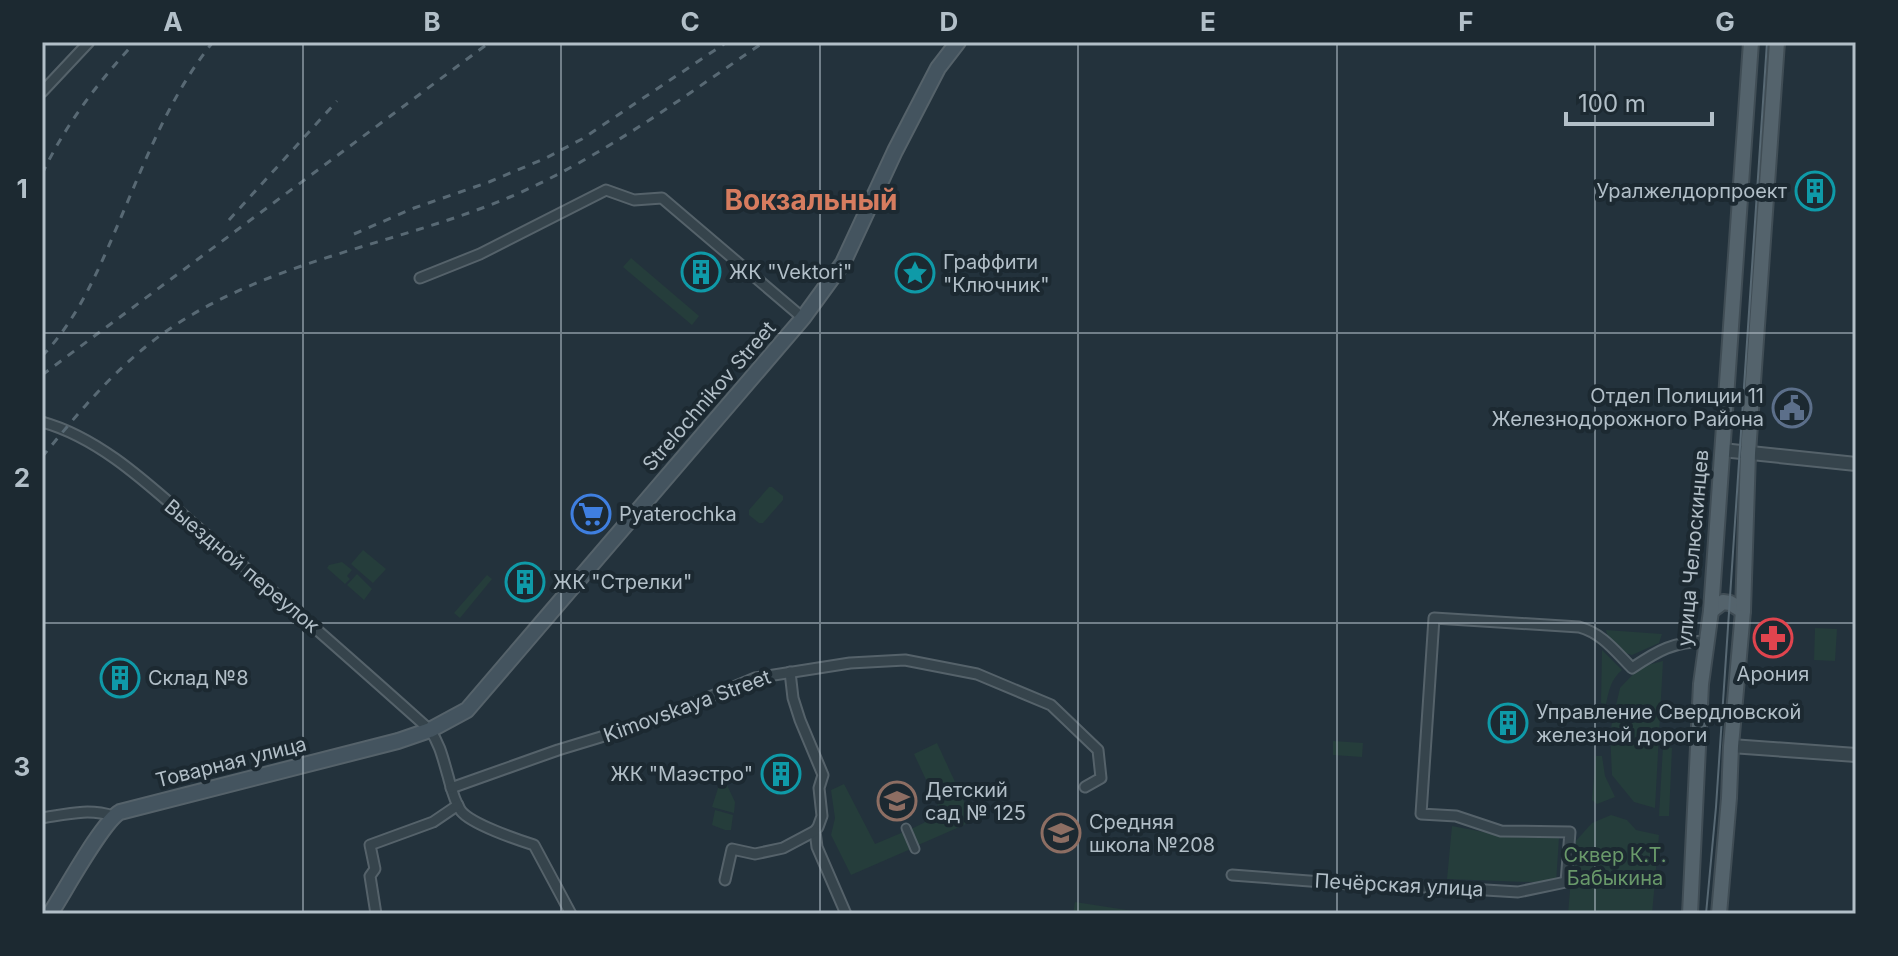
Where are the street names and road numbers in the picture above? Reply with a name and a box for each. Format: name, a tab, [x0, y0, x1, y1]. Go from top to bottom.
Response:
street label: Strelochnikov Street	[637, 316, 781, 476]
street label: улица Челюскинцев	[1672, 449, 1714, 647]
street label: Выездной переулок	[160, 494, 324, 638]
street label: Kimovskaya Street	[600, 664, 774, 747]
street label: Товарная улица	[153, 732, 309, 792]
street label: Печёрская улица	[1314, 869, 1484, 901]

